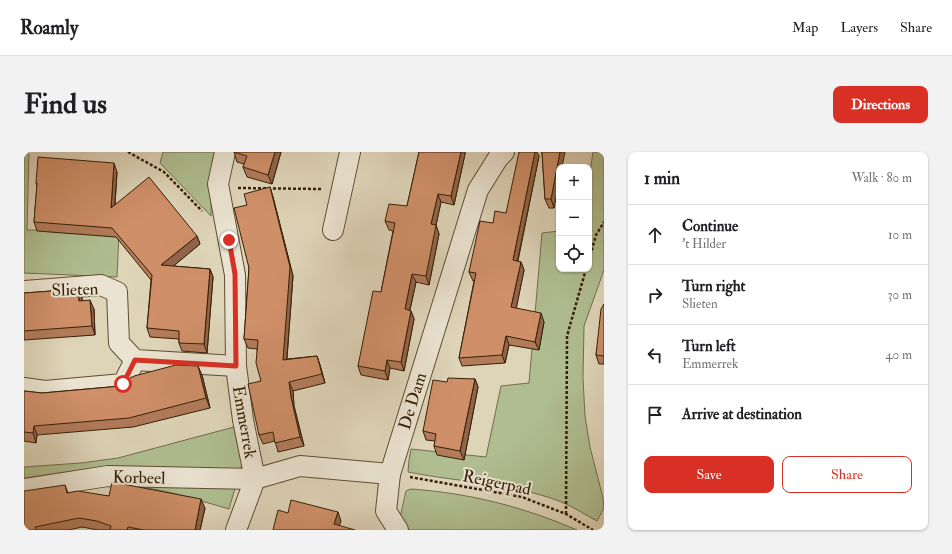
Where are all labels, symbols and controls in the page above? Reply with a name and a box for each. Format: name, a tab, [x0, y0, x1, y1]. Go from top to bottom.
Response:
text: Roamly	[20, 16, 78, 40]
text: Map	[792, 19, 818, 36]
text: Layers	[840, 19, 878, 36]
text: Share	[900, 19, 932, 36]
button: Directions	[833, 86, 928, 123]
text: Find us	[24, 87, 107, 122]
map controls	[556, 164, 592, 272]
button: +	[556, 164, 592, 200]
text: 1 min	[644, 168, 680, 189]
text: Walk · 80 m	[851, 170, 912, 186]
button: −	[556, 200, 592, 236]
text: Continue	[682, 217, 738, 236]
icon: ahead	[644, 224, 666, 246]
text: 10 m	[888, 227, 912, 243]
route end	[220, 231, 238, 249]
button: locate	[556, 236, 592, 272]
text: 't Hilder	[682, 236, 726, 252]
text: Turn right	[682, 277, 745, 296]
street label: Slieten	[51, 278, 99, 301]
icon: right	[644, 284, 666, 306]
text: 30 m	[888, 287, 912, 303]
text: Slieten	[682, 296, 718, 312]
text: Turn left	[682, 337, 736, 356]
icon: left	[644, 344, 666, 366]
text: 40 m	[886, 347, 912, 363]
text: Emmerrek	[682, 356, 738, 372]
street label: De Dam	[394, 370, 431, 432]
route start	[114, 375, 132, 393]
street label: Emmerrek	[228, 384, 261, 460]
icon: arrive	[644, 404, 666, 426]
text: Arrive at destination	[682, 405, 802, 424]
button: Save	[644, 456, 774, 493]
button: Share	[782, 456, 912, 493]
street label: Reigerpad	[461, 465, 534, 501]
street label: Korbeel	[112, 467, 166, 488]

